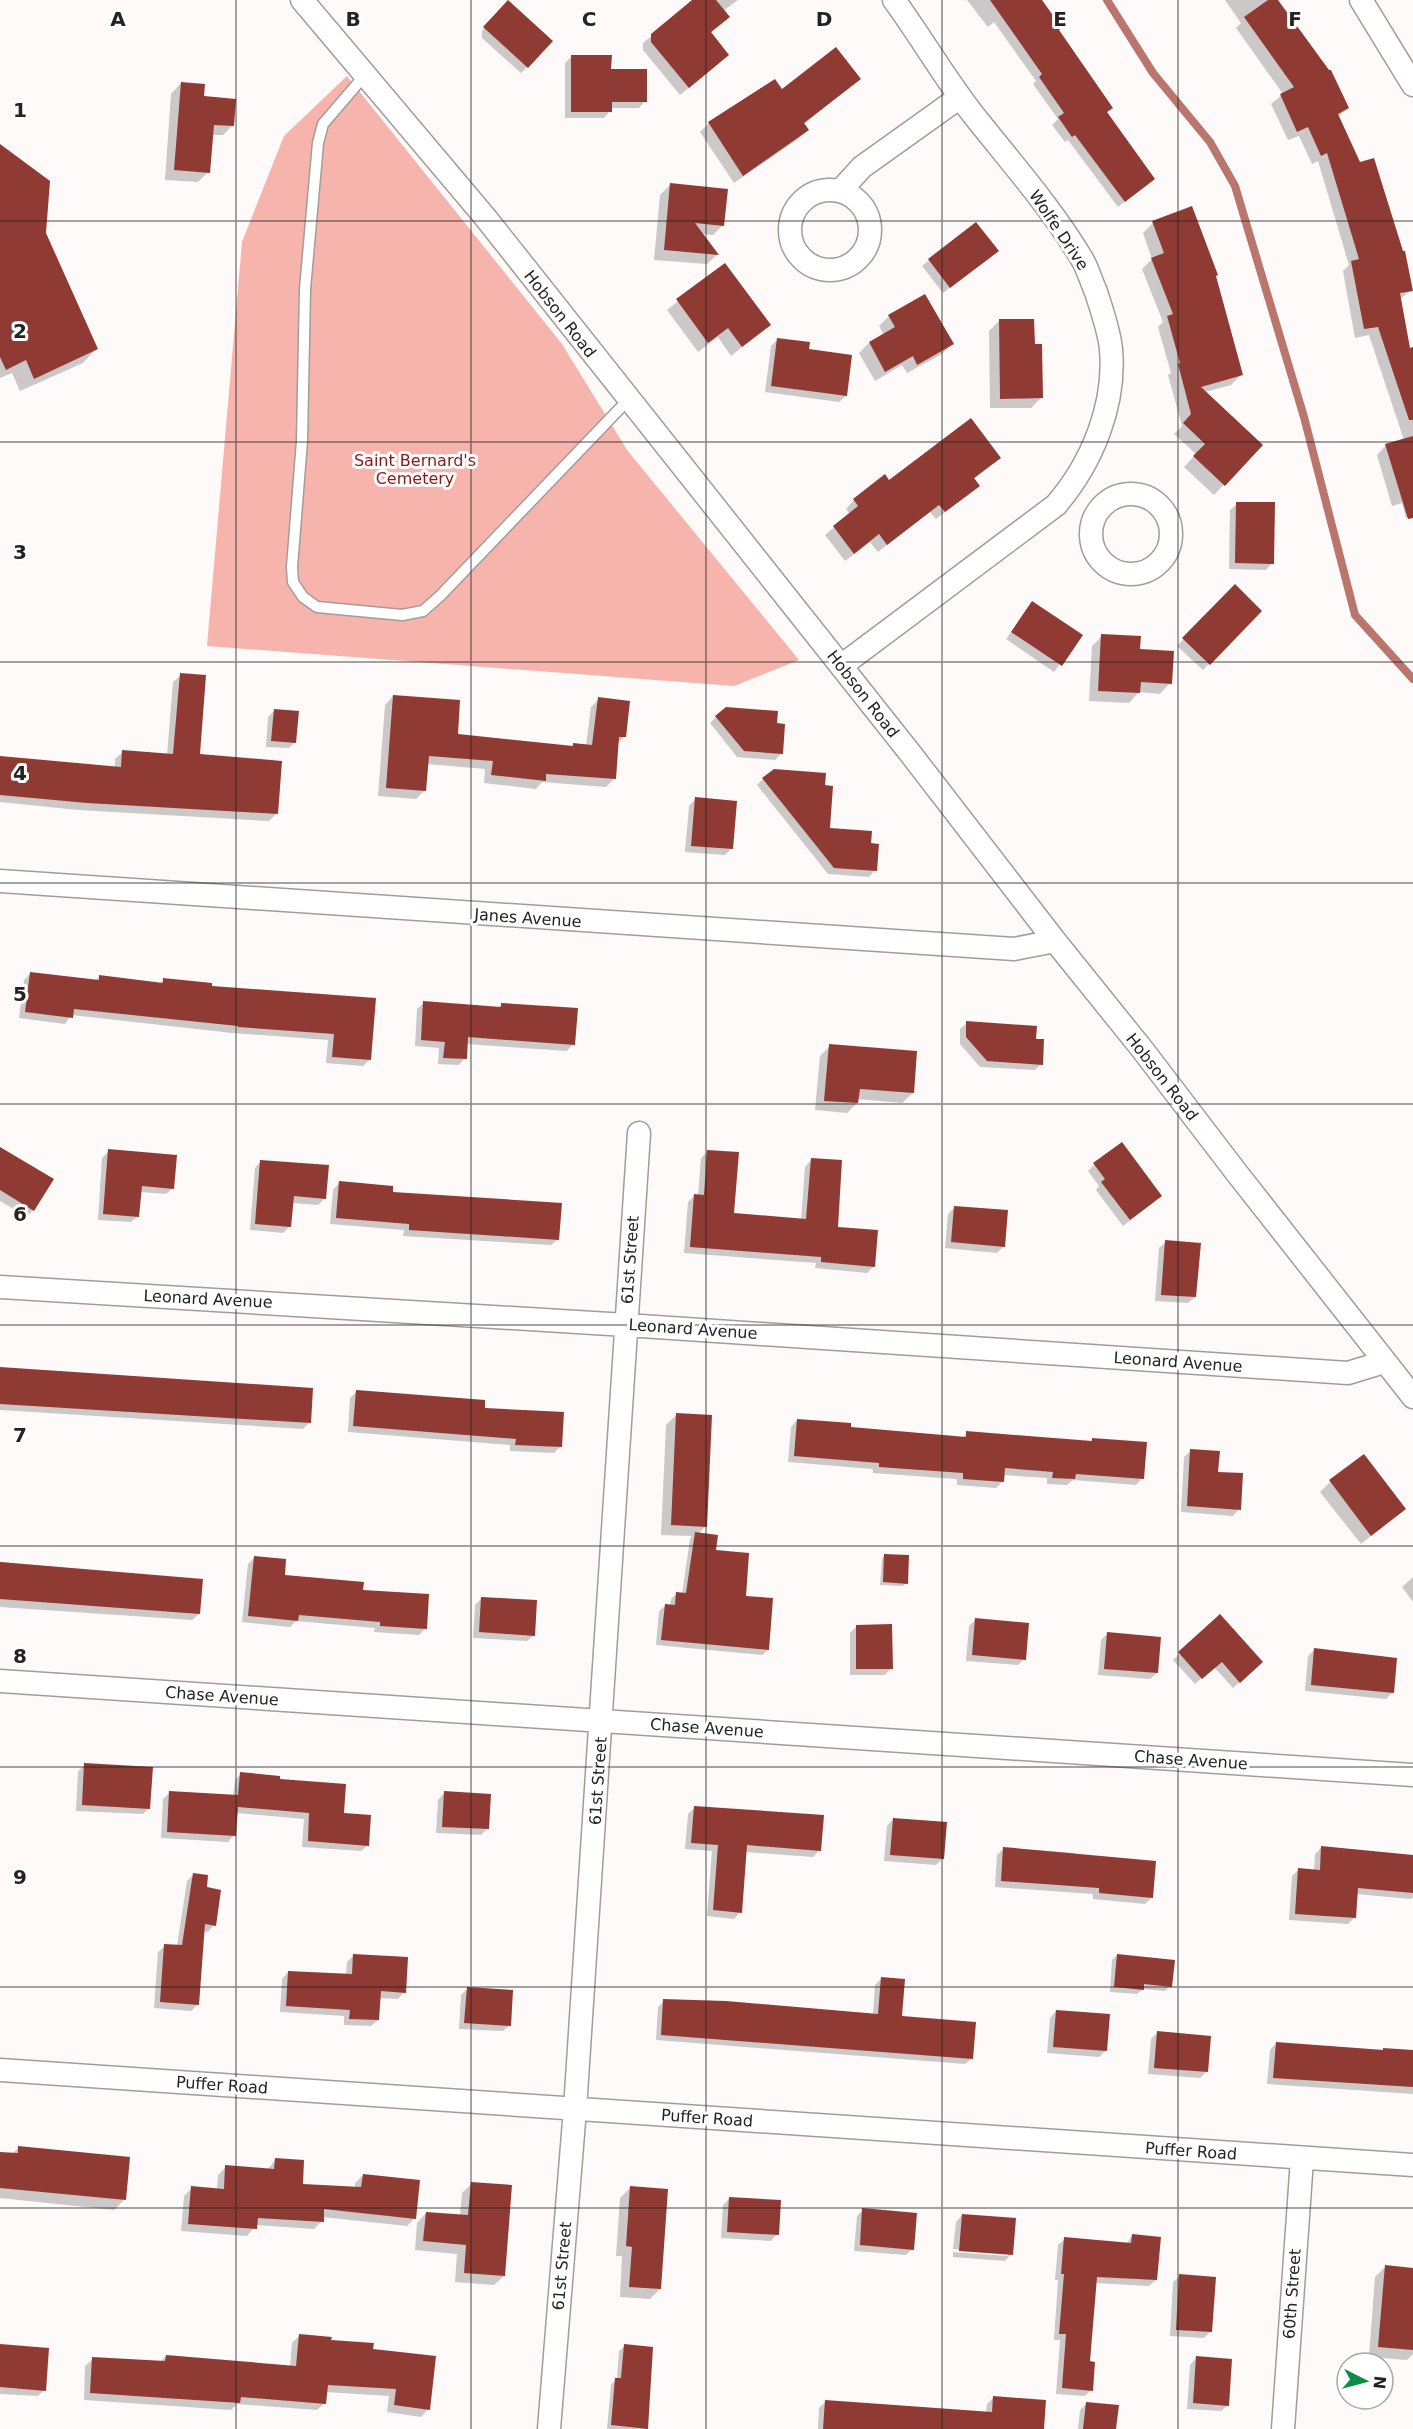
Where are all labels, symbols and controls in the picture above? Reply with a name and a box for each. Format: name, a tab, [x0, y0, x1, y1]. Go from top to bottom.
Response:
text: A	[110, 7, 126, 31]
text: B	[345, 7, 361, 31]
text: C	[582, 7, 596, 31]
text: D	[816, 7, 832, 31]
text: E	[1053, 7, 1067, 31]
text: F	[1288, 7, 1302, 31]
text: 1	[13, 98, 27, 122]
street label: Wolfe Drive	[1025, 186, 1093, 274]
street label: Hobson Road	[520, 267, 600, 361]
text: 2	[13, 319, 27, 343]
park label: Saint Bernard's Cemetery	[354, 451, 476, 488]
text: 3	[13, 540, 27, 564]
street label: Hobson Road	[823, 647, 903, 741]
text: 4	[13, 761, 27, 785]
street label: Janes Avenue	[473, 905, 582, 931]
text: 5	[13, 982, 27, 1006]
street label: Hobson Road	[1122, 1030, 1202, 1124]
text: 6	[13, 1202, 27, 1226]
street label: 61st Street	[617, 1215, 643, 1305]
street label: Leonard Avenue	[143, 1286, 273, 1312]
street label: Leonard Avenue	[628, 1315, 758, 1343]
street label: Leonard Avenue	[1113, 1348, 1243, 1376]
text: 7	[13, 1423, 27, 1447]
text: 8	[13, 1644, 27, 1668]
street label: Chase Avenue	[165, 1683, 279, 1709]
street label: Chase Avenue	[650, 1715, 764, 1741]
street label: 61st Street	[585, 1736, 611, 1826]
street label: Chase Avenue	[1134, 1747, 1248, 1773]
text: 9	[13, 1865, 27, 1889]
street label: Puffer Road	[175, 2072, 269, 2098]
street label: Puffer Road	[660, 2105, 754, 2131]
street label: Puffer Road	[1144, 2138, 1238, 2164]
street label: 61st Street	[549, 2221, 575, 2311]
street label: 60th Street	[1279, 2248, 1305, 2340]
north arrow	[1335, 2351, 1395, 2411]
text: N	[1369, 2375, 1390, 2390]

